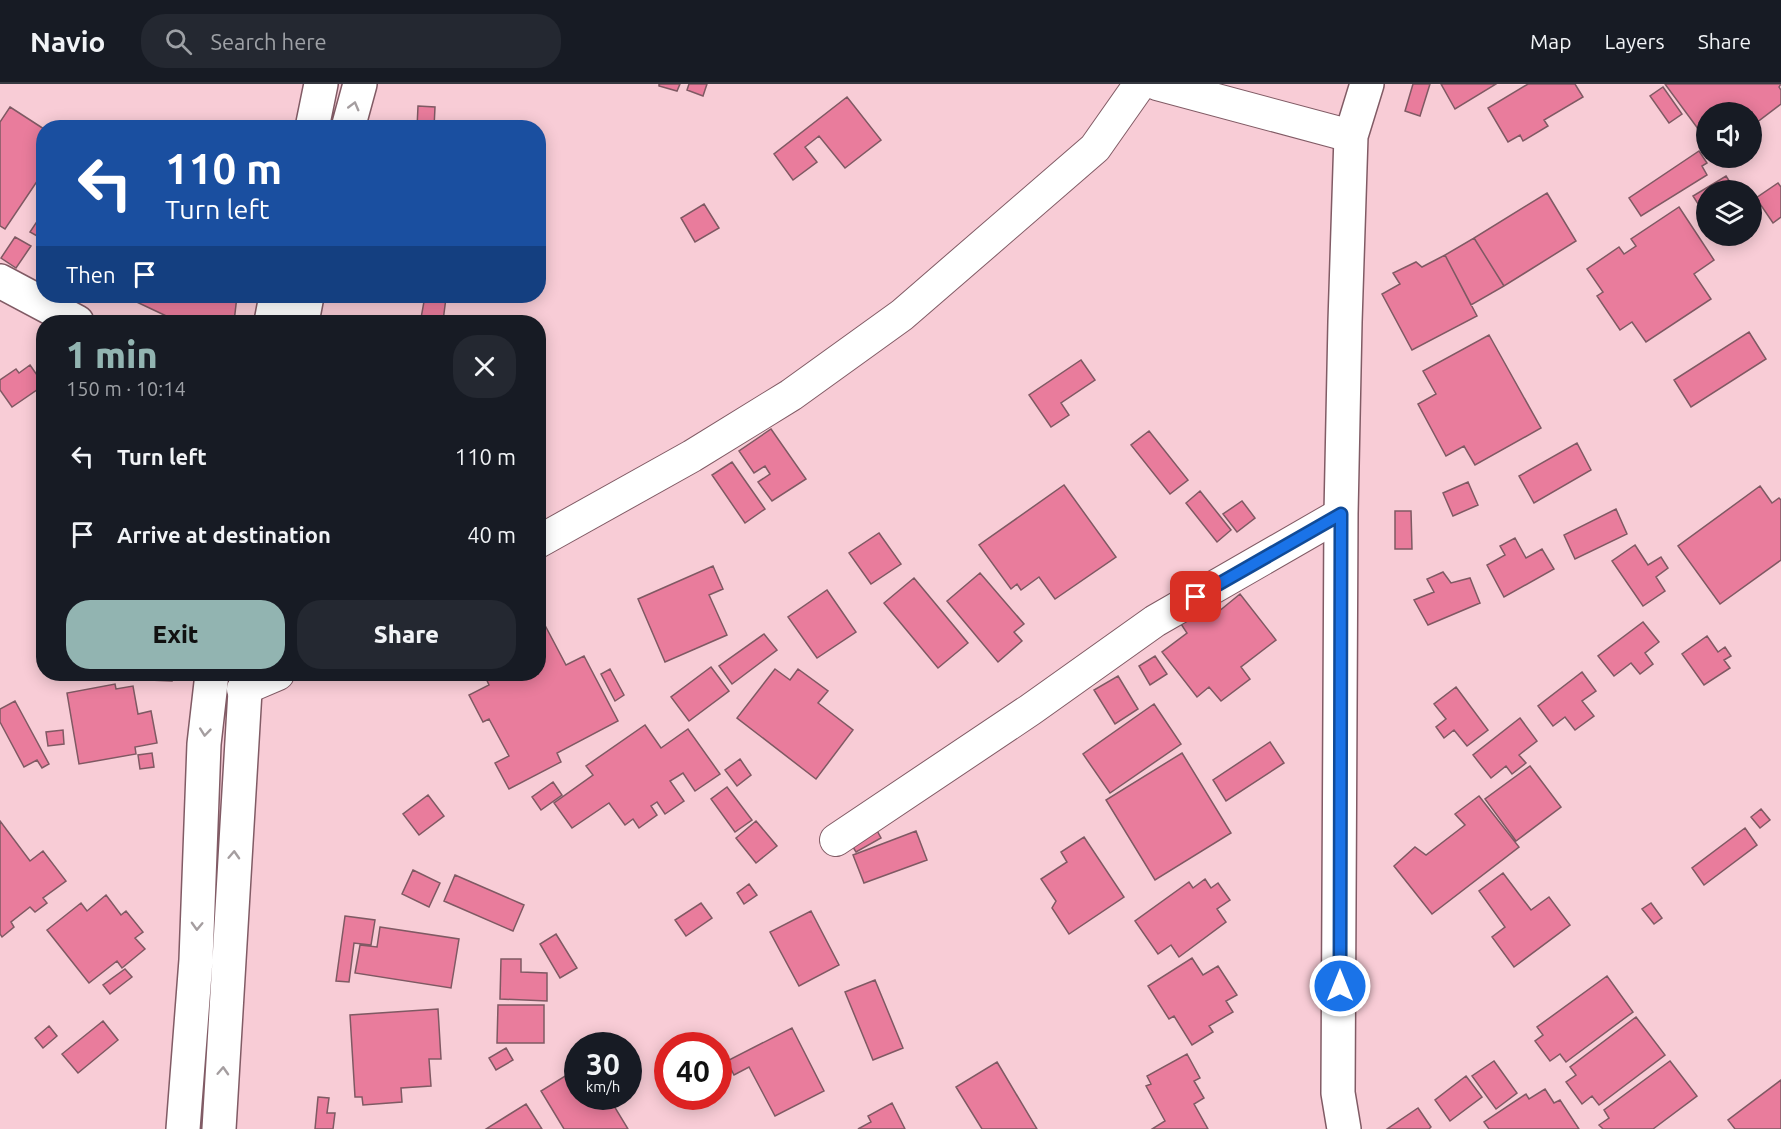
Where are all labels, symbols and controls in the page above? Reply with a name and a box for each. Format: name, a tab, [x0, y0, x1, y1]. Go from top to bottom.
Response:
search box	[141, 14, 561, 68]
icon: search	[162, 25, 195, 58]
text: Navio	[30, 26, 105, 57]
text: Search here	[210, 29, 327, 54]
text: Map	[1530, 29, 1571, 53]
text: Layers	[1604, 29, 1665, 53]
text: Share	[1698, 29, 1751, 53]
one-way arrow	[347, 101, 359, 112]
map controls	[1696, 102, 1762, 246]
button: sound	[1696, 102, 1762, 168]
icon: left	[66, 144, 144, 222]
text: 110 m	[165, 145, 282, 192]
button: layers	[1696, 180, 1762, 246]
text: Turn left	[165, 194, 269, 224]
icon: arrive	[128, 258, 161, 291]
text: Then	[66, 262, 116, 287]
text: 1 min	[66, 334, 158, 375]
button: close	[453, 335, 516, 398]
text: 150 m · 10:14	[66, 377, 186, 400]
icon: left	[66, 440, 99, 473]
text: Turn left	[117, 444, 207, 469]
text: 110 m	[455, 444, 516, 469]
icon: arrive	[66, 518, 99, 551]
text: Arrive at destination	[117, 522, 331, 547]
text: 40 m	[467, 522, 516, 547]
pin	[1170, 571, 1221, 622]
icon: arrive	[1179, 580, 1212, 613]
button: Exit	[66, 600, 285, 669]
button: Share	[297, 600, 516, 669]
one-way arrow	[199, 727, 212, 736]
one-way arrow	[228, 850, 241, 859]
one-way arrow	[191, 922, 203, 931]
position arrow	[1308, 954, 1372, 1018]
speed limit sign: 40	[654, 1032, 732, 1110]
text: 30	[586, 1047, 620, 1081]
one-way arrow	[216, 1066, 229, 1075]
text: km/h	[586, 1078, 620, 1095]

